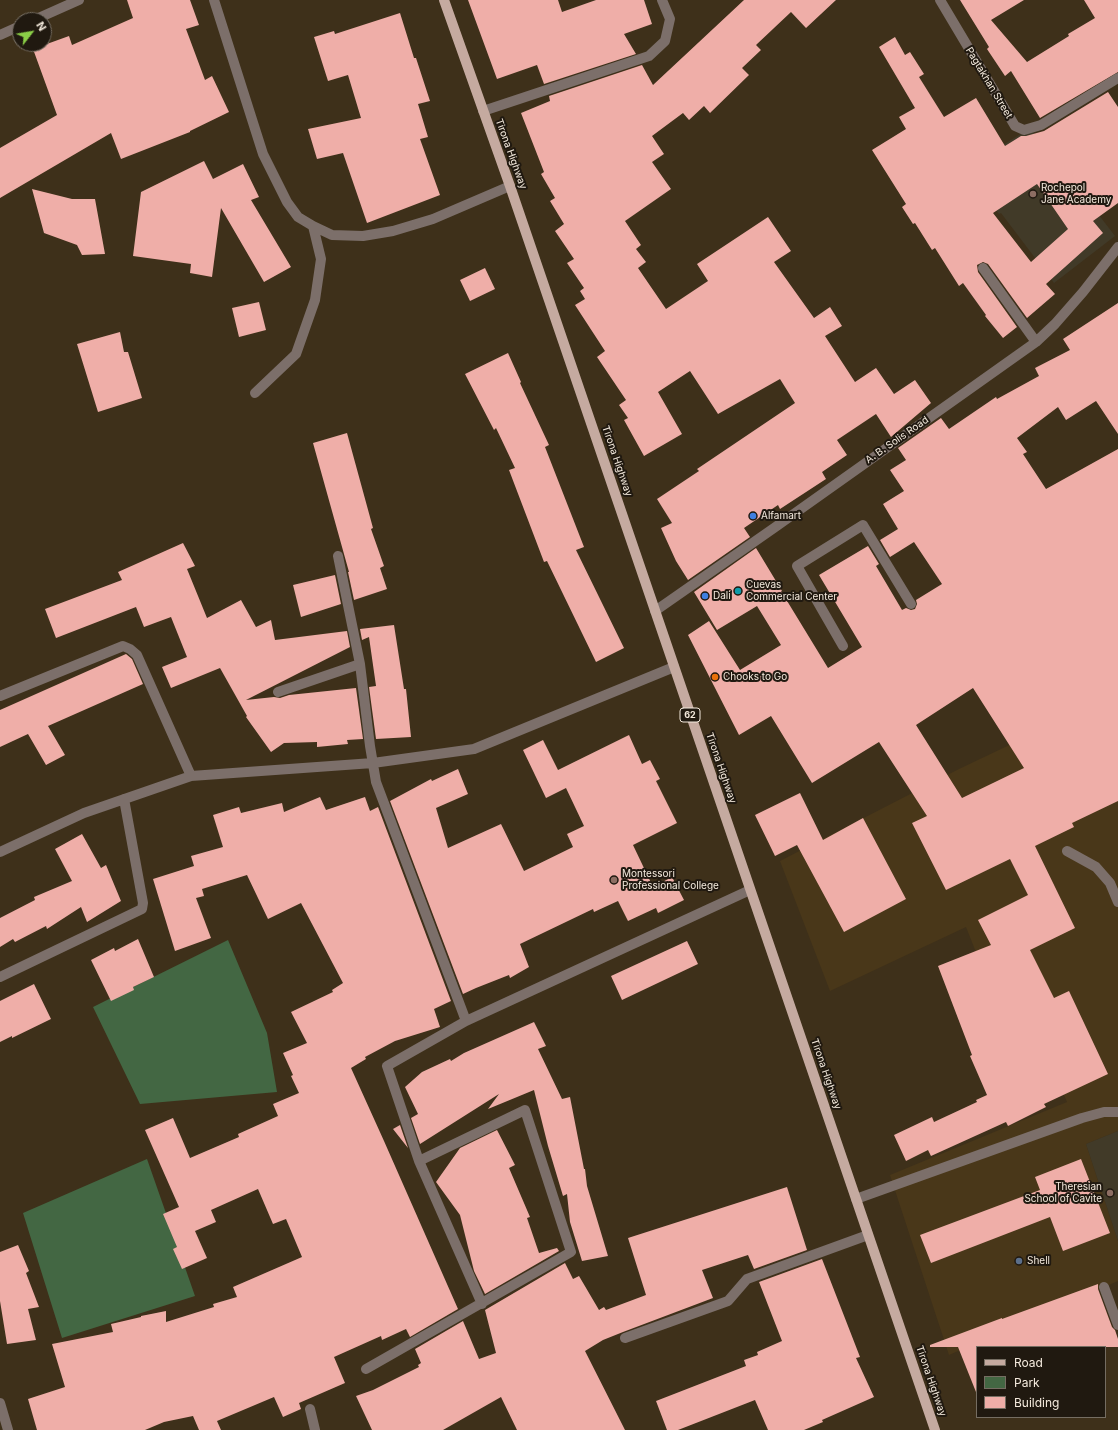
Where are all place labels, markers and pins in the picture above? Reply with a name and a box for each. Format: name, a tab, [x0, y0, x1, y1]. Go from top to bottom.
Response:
place label: Rochepol Jane Academy	[1041, 182, 1111, 206]
marker: Rochepol Jane Academy	[1028, 189, 1038, 199]
place label: Alfamart	[761, 510, 801, 522]
marker: Alfamart	[748, 511, 758, 521]
place label: Cuevas Commercial Center	[746, 579, 837, 602]
marker: Cuevas Commercial Center	[733, 586, 743, 596]
place label: Dali	[713, 590, 731, 602]
marker: Dali	[700, 591, 710, 601]
place label: Chooks to Go	[723, 671, 787, 683]
marker: Chooks to Go	[710, 672, 720, 682]
place label: Montessori Professional College	[622, 868, 719, 892]
marker: Montessori Professional College	[609, 875, 619, 885]
place label: Theresian School of Cavite	[1024, 1181, 1102, 1204]
marker: Theresian School of Cavite	[1105, 1188, 1115, 1198]
place label: Shell	[1027, 1255, 1050, 1267]
marker: Shell	[1014, 1256, 1024, 1266]

